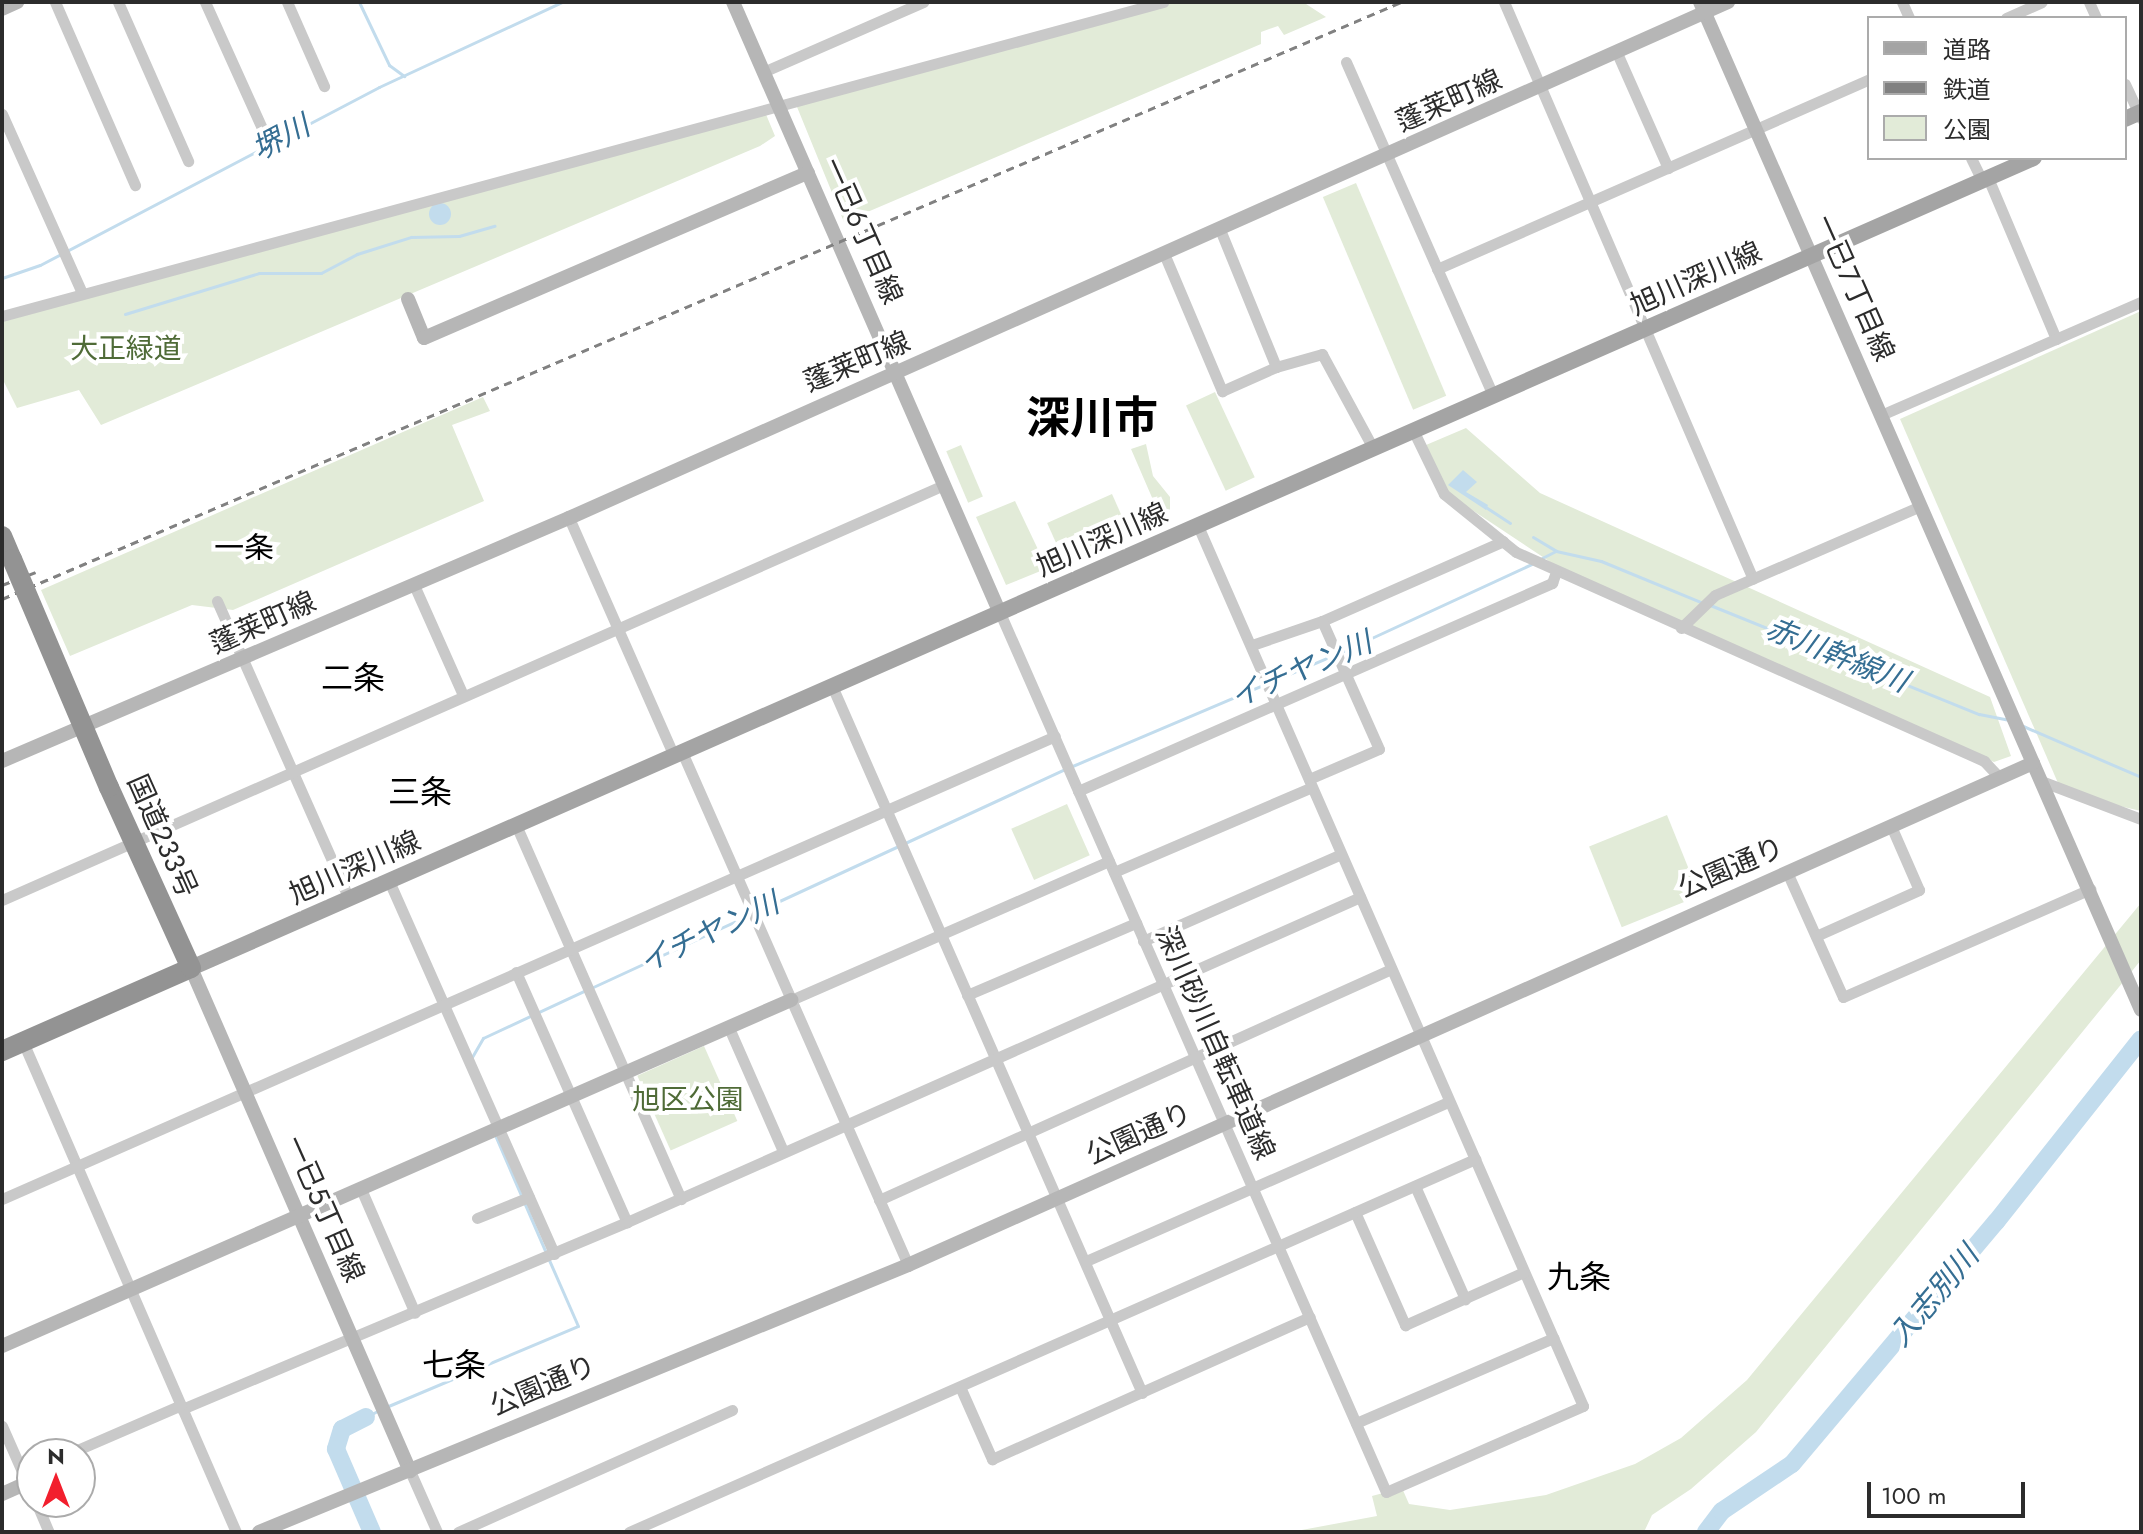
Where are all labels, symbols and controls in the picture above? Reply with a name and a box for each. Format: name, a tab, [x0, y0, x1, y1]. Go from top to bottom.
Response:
legend	[1867, 16, 2127, 160]
text: 道路	[1943, 32, 1991, 67]
street label: 蓬莱町線	[1391, 63, 1507, 139]
text: 鉄道	[1943, 72, 1991, 107]
water label: 堺川	[246, 108, 316, 168]
text: 公園	[1943, 112, 1991, 147]
street label: 一已６丁目線	[815, 153, 909, 309]
street label: 一已７丁目線	[1807, 210, 1901, 366]
street label: 旭川深川線	[1625, 235, 1767, 323]
street label: 蓬莱町線	[799, 325, 915, 399]
park label: 大正緑道	[70, 332, 182, 366]
district label: 深川市	[1026, 392, 1158, 444]
street label: 旭川深川線	[1031, 496, 1173, 584]
district label: 一条	[214, 530, 274, 566]
street label: 蓬莱町線	[205, 585, 321, 661]
water label: 赤川幹線川	[1761, 610, 1913, 700]
water label: イチヤン川	[1225, 624, 1377, 716]
district label: 二条	[321, 659, 385, 697]
street label: 国道233号	[120, 770, 204, 902]
district label: 三条	[388, 773, 452, 811]
street label: 旭川深川線	[284, 824, 426, 912]
street label: 公園通り	[1673, 831, 1789, 905]
water label: イチヤン川	[633, 885, 785, 981]
street label: 深川砂川自転車道線	[1148, 921, 1282, 1165]
park label: 旭区公園	[632, 1083, 744, 1117]
street label: 公園通り	[1081, 1096, 1197, 1172]
street label: 一已５丁目線	[277, 1131, 371, 1287]
water label: 入志別川	[1882, 1238, 1986, 1354]
district label: 九条	[1547, 1258, 1611, 1296]
district label: 七条	[422, 1346, 486, 1384]
street label: 公園通り	[485, 1349, 601, 1423]
north arrow	[16, 1438, 96, 1518]
text: N	[47, 1440, 65, 1472]
scale bar	[1871, 1466, 2029, 1516]
text: 100 m	[1881, 1478, 1947, 1513]

